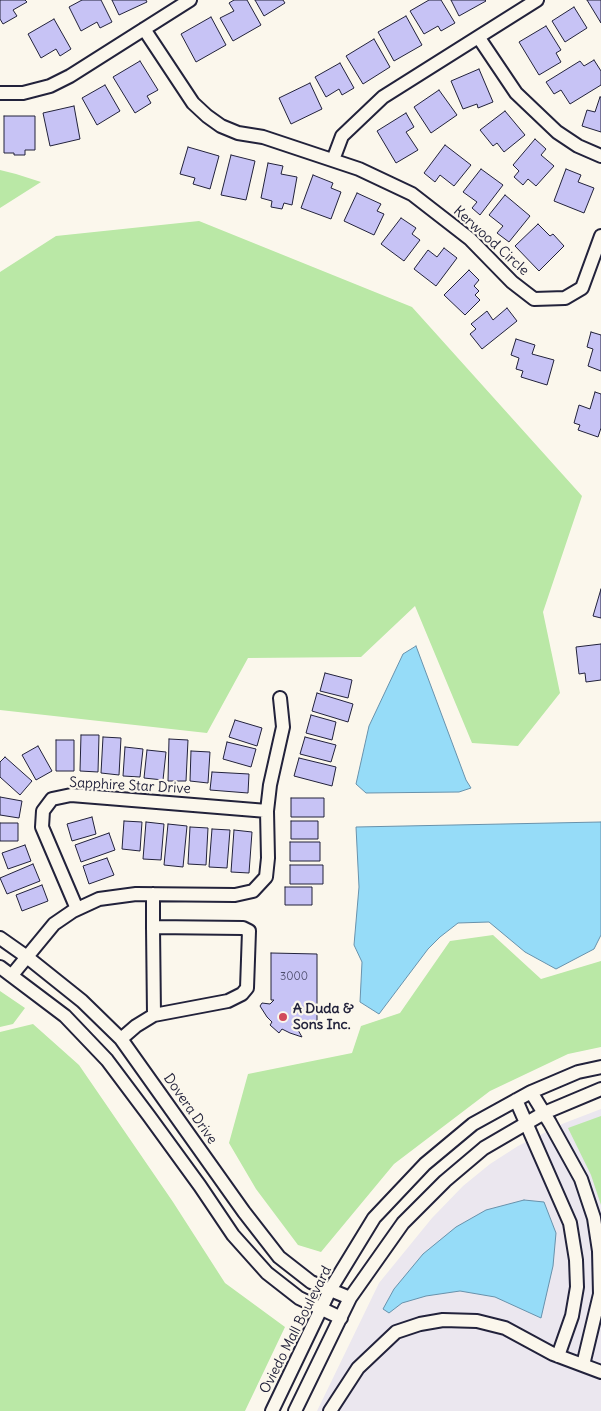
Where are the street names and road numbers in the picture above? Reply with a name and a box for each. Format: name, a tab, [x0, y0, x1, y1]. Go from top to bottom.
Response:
street label: Kerwood Circle	[450, 203, 532, 279]
street label: Sapphire Star Drive	[69, 774, 191, 798]
street label: Dovera Drive	[160, 1071, 220, 1147]
street label: Oviedo Mall Boulevard	[257, 1263, 335, 1397]

